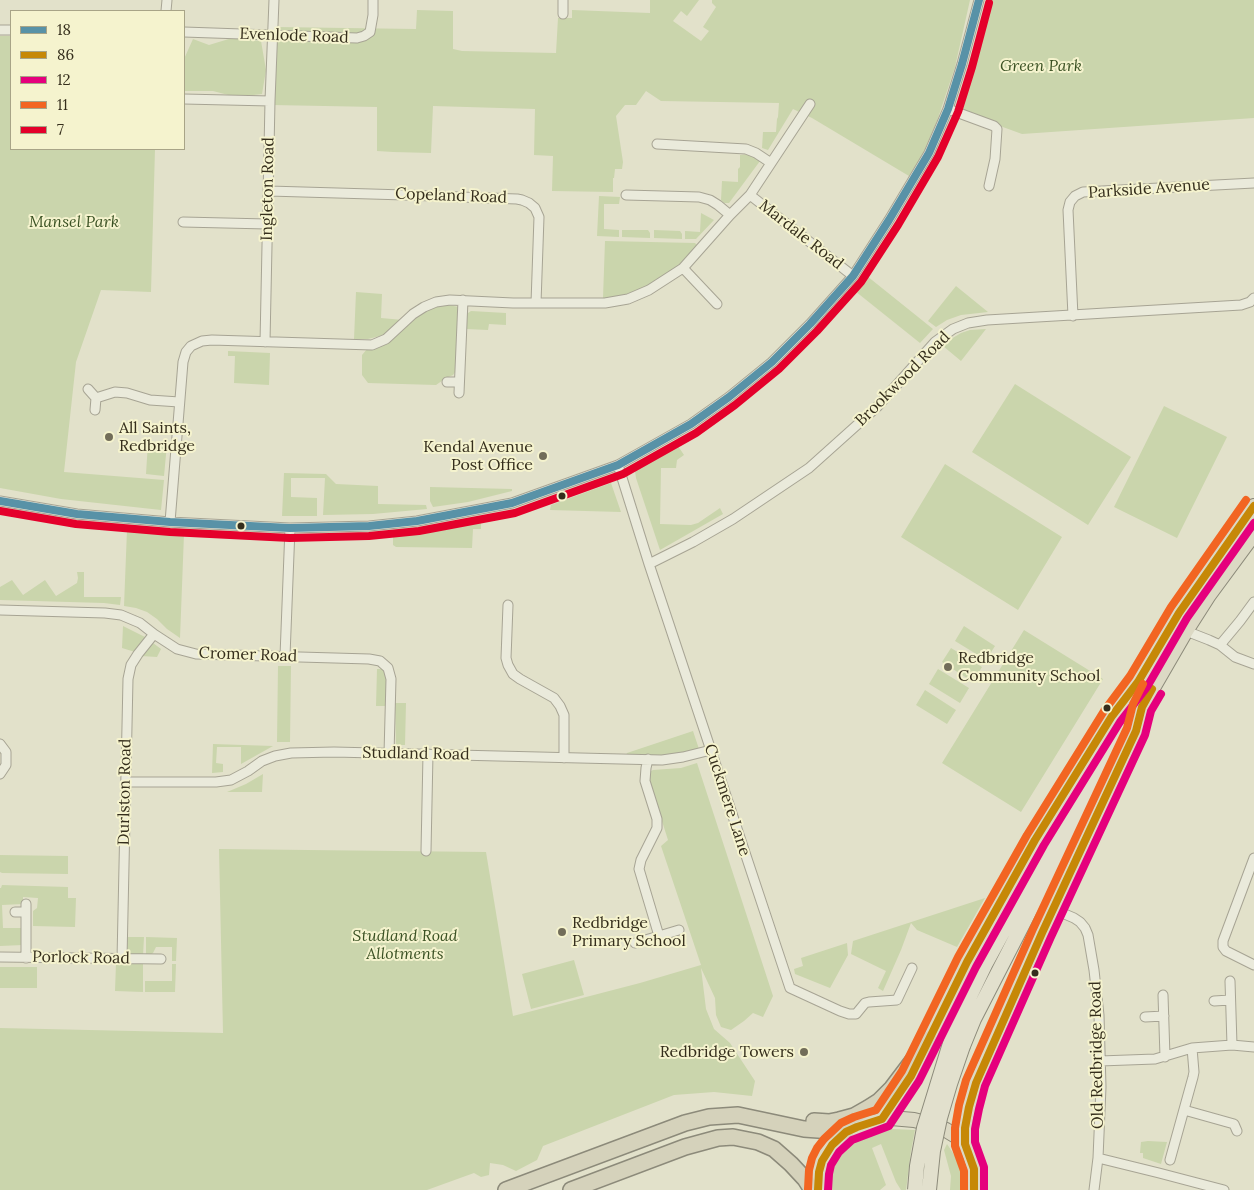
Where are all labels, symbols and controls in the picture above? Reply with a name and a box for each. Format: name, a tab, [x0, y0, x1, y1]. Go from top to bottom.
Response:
legend	[10, 10, 185, 150]
text: 18	[57, 20, 71, 39]
street label: Evenlode Road	[239, 24, 349, 48]
text: 86	[57, 45, 74, 64]
park label: Green Park	[1000, 56, 1082, 76]
text: 12	[57, 70, 71, 89]
text: 11	[57, 95, 68, 114]
text: 7	[57, 120, 64, 139]
street label: Ingleton Road	[257, 137, 279, 241]
street label: Parkside Avenue	[1088, 175, 1210, 203]
street label: Copeland Road	[395, 184, 507, 208]
street label: Mardale Road	[755, 196, 847, 274]
park label: Mansel Park	[29, 212, 119, 232]
street label: Brookwood Road	[852, 328, 954, 430]
place label: All Saints, Redbridge	[119, 418, 195, 456]
marker: All Saints, Redbridge	[103, 431, 115, 443]
place label: Kendal Avenue Post Office	[423, 437, 533, 475]
marker: Kendal Avenue Post Office	[537, 450, 549, 462]
unlabelled marker	[557, 491, 567, 501]
unlabelled marker	[236, 521, 246, 531]
street label: Cromer Road	[198, 644, 298, 666]
place label: Redbridge Community School	[958, 648, 1100, 686]
marker: Redbridge Community School	[942, 661, 954, 673]
unlabelled marker	[1102, 703, 1112, 713]
street label: Durlston Road	[114, 738, 136, 846]
street label: Cuckmere Lane	[700, 742, 754, 858]
street label: Studland Road	[362, 743, 470, 765]
place label: Redbridge Primary School	[572, 913, 686, 951]
park label: Studland Road Allotments	[352, 926, 458, 964]
marker: Redbridge Primary School	[556, 926, 568, 938]
street label: Porlock Road	[32, 948, 130, 968]
unlabelled marker	[1030, 968, 1040, 978]
street label: Old Redbridge Road	[1086, 981, 1108, 1129]
place label: Redbridge Towers	[660, 1042, 794, 1062]
marker: Redbridge Towers	[798, 1046, 810, 1058]

